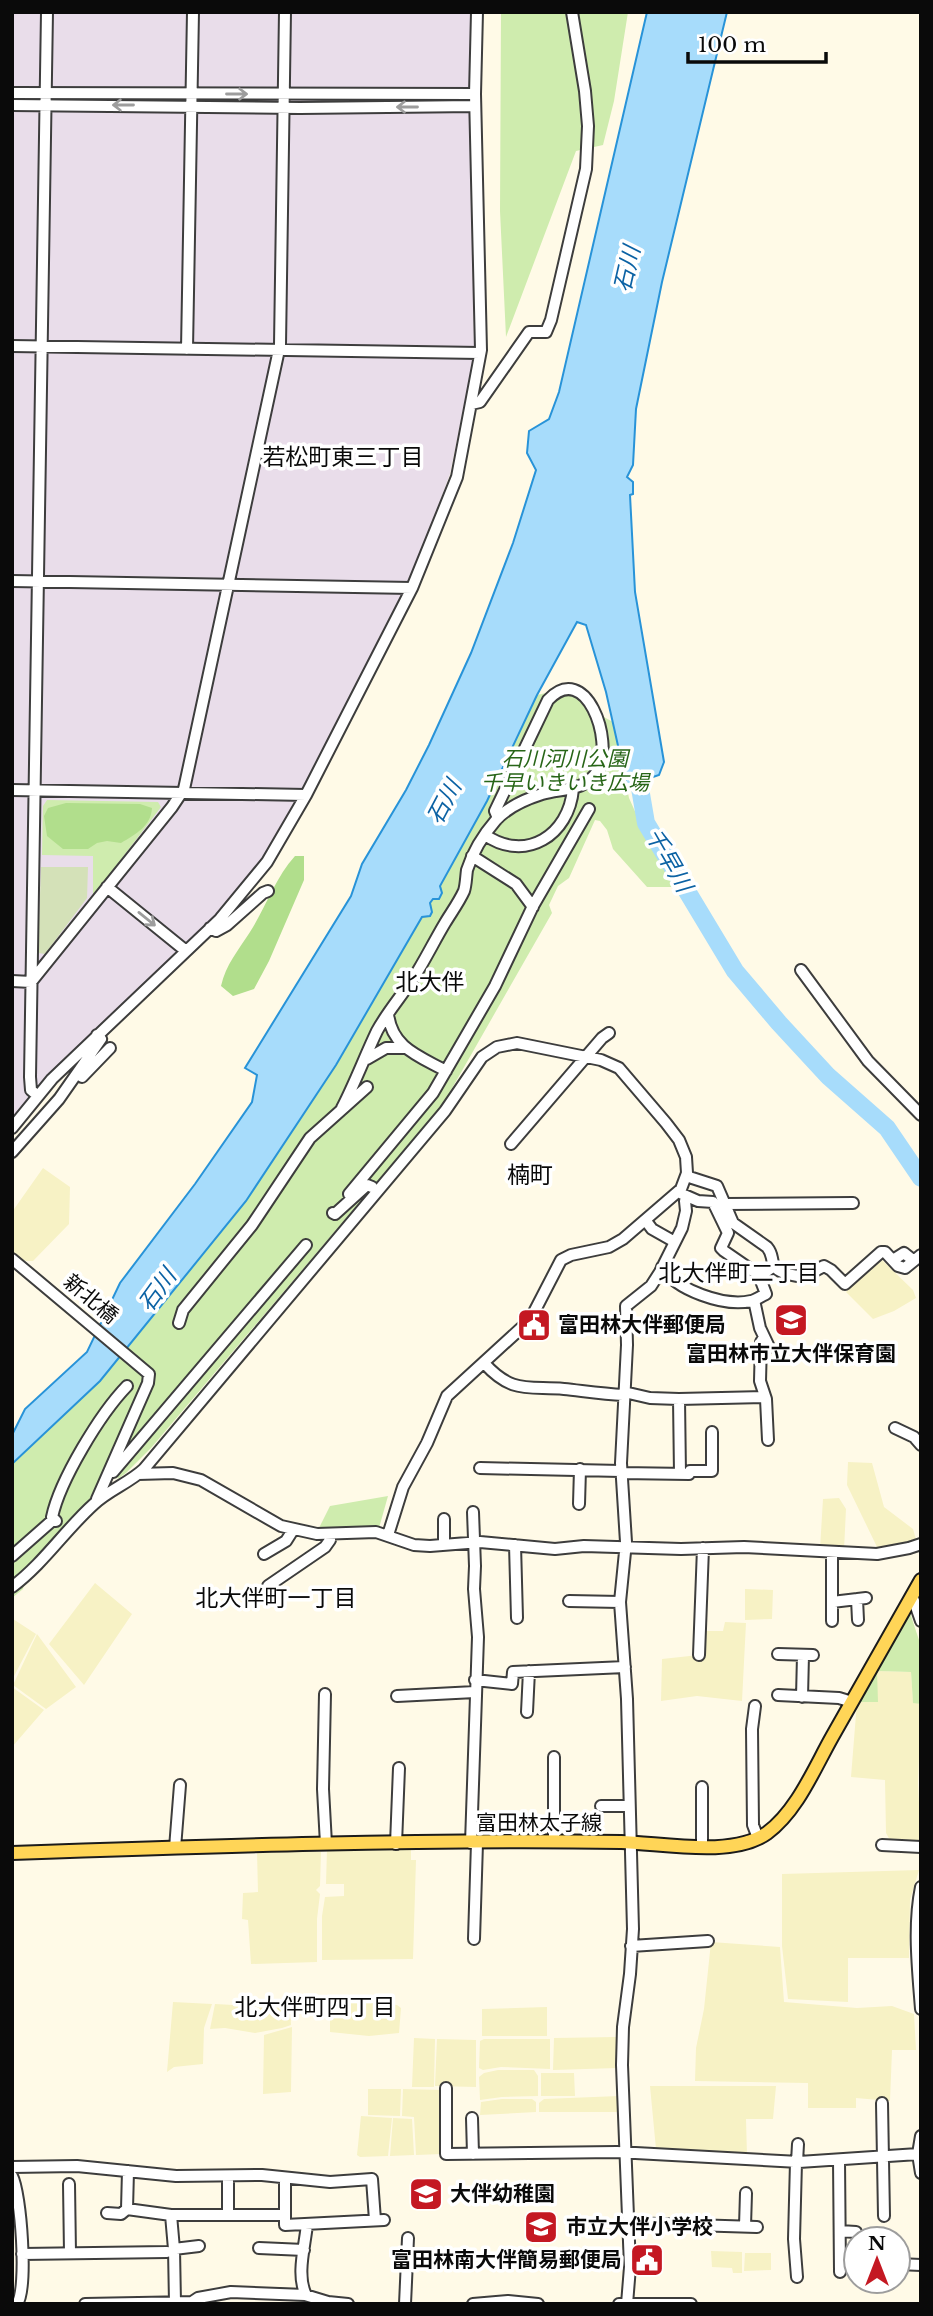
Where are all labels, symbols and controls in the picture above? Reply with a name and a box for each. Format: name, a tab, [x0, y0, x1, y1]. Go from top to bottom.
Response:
scale bar	[688, 21, 826, 65]
text: 100 m	[698, 32, 766, 58]
one-way arrow	[226, 87, 249, 101]
one-way arrow	[112, 98, 135, 112]
one-way arrow	[396, 100, 419, 114]
water label: 石川	[608, 241, 646, 295]
district label: 若松町東三丁目	[263, 443, 424, 471]
park label: 石川河川公園 千早いきいき広場	[481, 746, 651, 796]
water label: 石川	[421, 772, 469, 829]
water label: 千早川	[640, 823, 700, 899]
one-way arrow	[137, 911, 155, 927]
district label: 北大伴	[396, 968, 465, 996]
district label: 楠町	[507, 1161, 553, 1189]
district label: 北大伴町二丁目	[659, 1259, 820, 1287]
water label: 石川	[132, 1261, 184, 1317]
street label: 新北橋	[59, 1269, 123, 1329]
school or university icon: 富田林市立大伴保育園	[772, 1301, 810, 1339]
public building icon: 富田林大伴郵便局	[515, 1306, 553, 1344]
place label: 富田林大伴郵便局	[558, 1312, 726, 1338]
place label: 富田林市立大伴保育園	[686, 1341, 896, 1367]
district label: 北大伴町一丁目	[196, 1584, 357, 1612]
street label: 富田林太子線	[476, 1810, 602, 1836]
district label: 北大伴町四丁目	[235, 1993, 396, 2021]
school or university icon: 大伴幼稚園	[407, 2175, 445, 2213]
place label: 大伴幼稚園	[450, 2181, 555, 2207]
school or university icon: 市立大伴小学校	[522, 2208, 560, 2246]
place label: 市立大伴小学校	[566, 2214, 713, 2240]
north arrow	[842, 2225, 912, 2295]
text: N	[868, 2232, 886, 2255]
public building icon: 富田林南大伴簡易郵便局	[628, 2241, 666, 2279]
place label: 富田林南大伴簡易郵便局	[391, 2247, 622, 2273]

